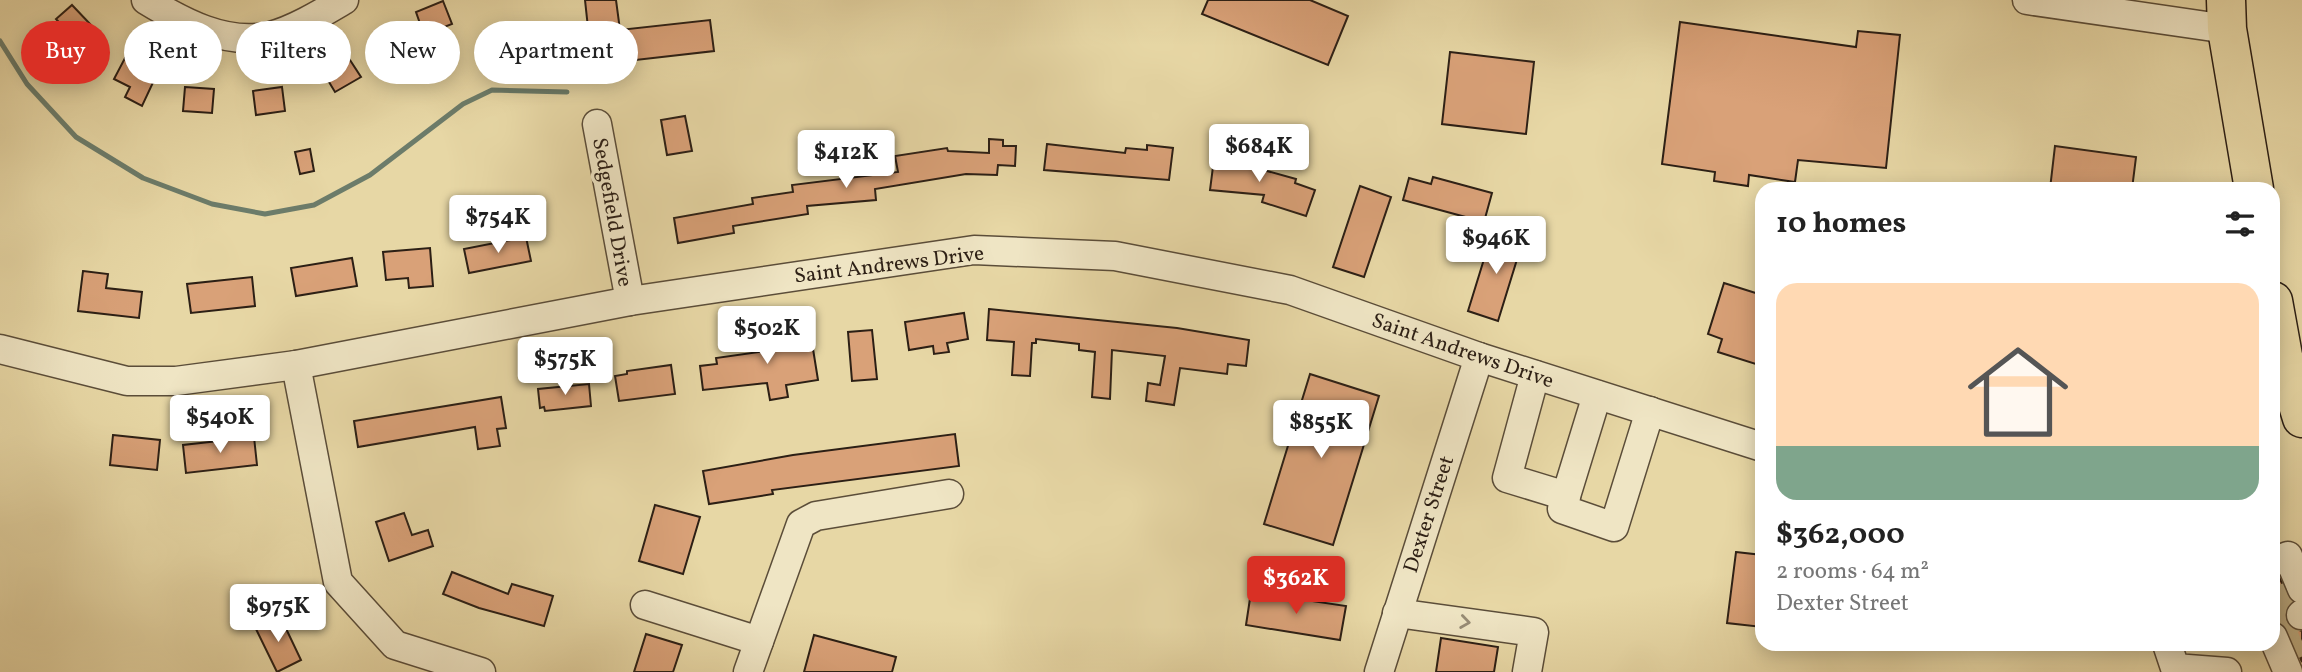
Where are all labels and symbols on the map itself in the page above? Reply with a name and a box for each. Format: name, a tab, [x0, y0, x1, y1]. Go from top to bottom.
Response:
pin: $684K	[1210, 124, 1308, 184]
pin: $412K	[797, 130, 895, 190]
street label: Sedgefield Drive	[584, 135, 639, 289]
pin: $754K	[449, 196, 547, 255]
pin: $946K	[1447, 216, 1545, 276]
street label: Saint Andrews Drive	[793, 239, 986, 292]
pin: $502K	[718, 306, 816, 366]
street label: Saint Andrews Drive	[1368, 307, 1558, 396]
pin: $575K	[516, 338, 614, 397]
pin: $540K	[171, 396, 269, 455]
pin: $855K	[1272, 400, 1370, 460]
street label: Dexter Street	[1397, 452, 1462, 577]
pin: $362K	[1247, 556, 1345, 616]
pin: $975K	[229, 584, 327, 644]
one-way arrow	[1459, 614, 1470, 629]

